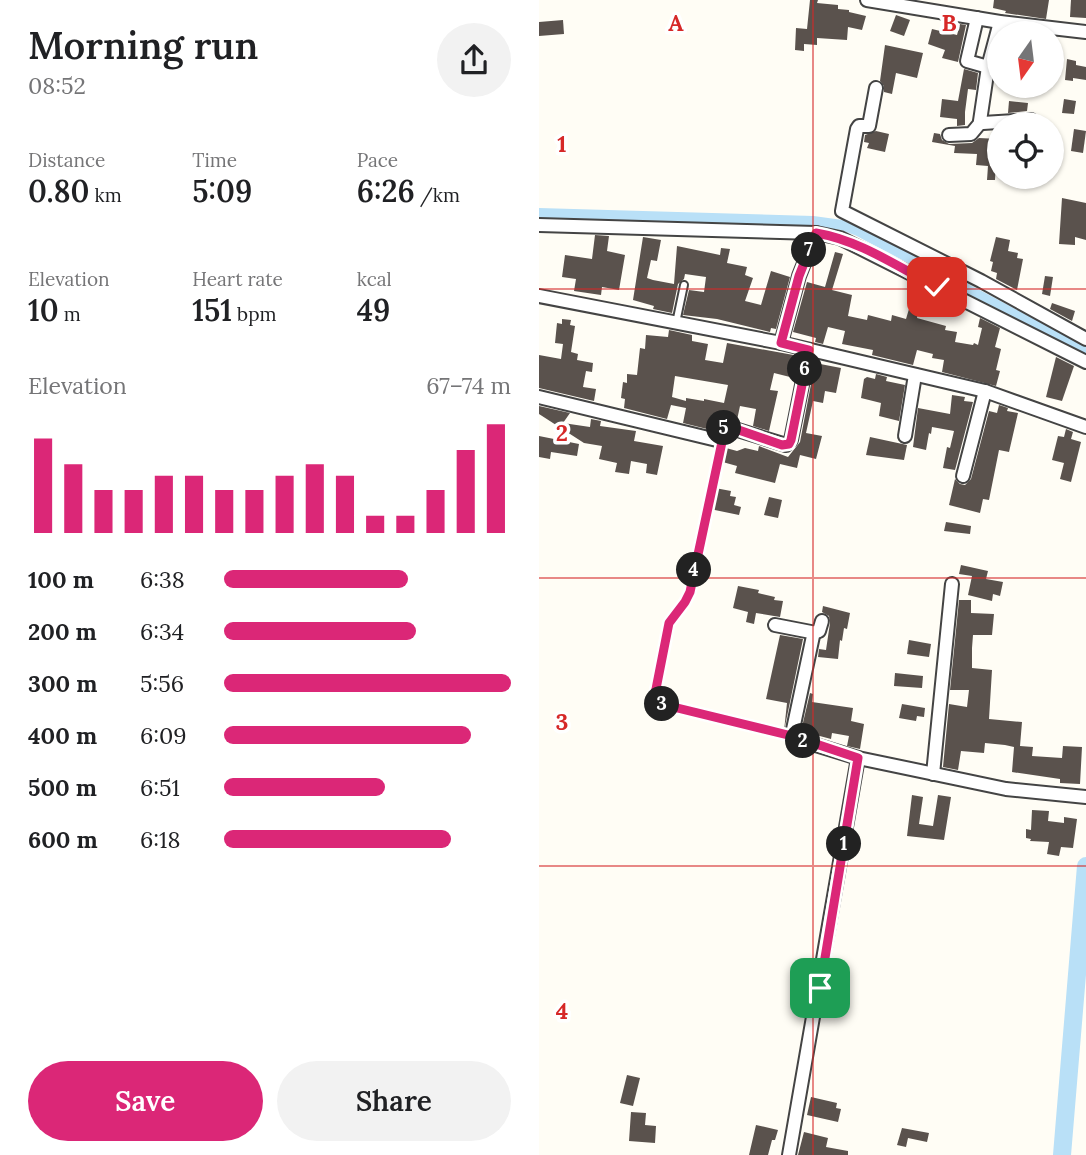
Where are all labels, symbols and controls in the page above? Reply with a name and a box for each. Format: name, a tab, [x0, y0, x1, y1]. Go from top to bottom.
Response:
text: A	[668, 8, 684, 37]
text: B	[941, 8, 957, 37]
text: Morning run	[28, 21, 258, 69]
north arrow	[987, 21, 1064, 98]
map controls	[987, 21, 1064, 189]
button: share	[437, 23, 511, 97]
text: 08:52	[28, 71, 86, 100]
button: locate	[987, 112, 1064, 189]
text: 1	[557, 129, 567, 158]
text: Distance	[28, 148, 105, 172]
text: Time	[192, 148, 237, 172]
text: Pace	[357, 148, 398, 172]
text: 0.80	[28, 172, 90, 210]
text: 5:09	[192, 172, 252, 210]
text: 6:26	[357, 172, 415, 210]
text: km	[90, 183, 122, 207]
text: /km	[415, 183, 460, 207]
pin: 7	[791, 232, 827, 268]
text: 7	[804, 237, 813, 261]
pin	[907, 257, 967, 317]
text: Elevation	[28, 267, 110, 291]
text: Heart rate	[192, 267, 283, 291]
text: kcal	[357, 267, 392, 291]
icon: check	[918, 268, 956, 306]
text: 10	[28, 291, 59, 329]
text: 151	[192, 291, 232, 329]
text: 49	[357, 291, 390, 329]
text: m	[59, 302, 81, 326]
text: bpm	[232, 302, 277, 326]
pin: 6	[787, 352, 823, 386]
text: 6	[799, 356, 810, 380]
text: Elevation	[28, 371, 127, 400]
text: 67–74 m	[426, 371, 511, 400]
pin: 5	[707, 410, 741, 446]
text: 5	[718, 415, 729, 439]
text: 2	[556, 418, 568, 447]
pin: 4	[677, 552, 711, 588]
text: 4	[688, 557, 699, 581]
text: 100 m	[28, 565, 94, 594]
text: 6:38	[140, 565, 185, 594]
text: 200 m	[28, 617, 97, 646]
text: 6:34	[140, 617, 184, 646]
text: 300 m	[28, 669, 97, 698]
text: 5:56	[140, 669, 184, 698]
pin: 3	[645, 686, 679, 722]
text: 3	[656, 691, 667, 715]
text: 3	[556, 707, 568, 736]
text: 400 m	[28, 721, 97, 750]
text: 6:09	[140, 721, 187, 750]
pin: 2	[785, 724, 821, 758]
text: 2	[797, 728, 808, 752]
text: 500 m	[28, 773, 97, 802]
text: 6:51	[140, 773, 180, 802]
text: 600 m	[28, 825, 98, 854]
text: 6:18	[140, 825, 180, 854]
pin: 1	[827, 826, 861, 862]
text: 1	[840, 831, 847, 855]
pin	[790, 958, 850, 1018]
icon: arrive	[801, 969, 839, 1007]
text: 4	[556, 996, 568, 1025]
button: Save	[28, 1061, 263, 1141]
button: Share	[277, 1061, 511, 1141]

